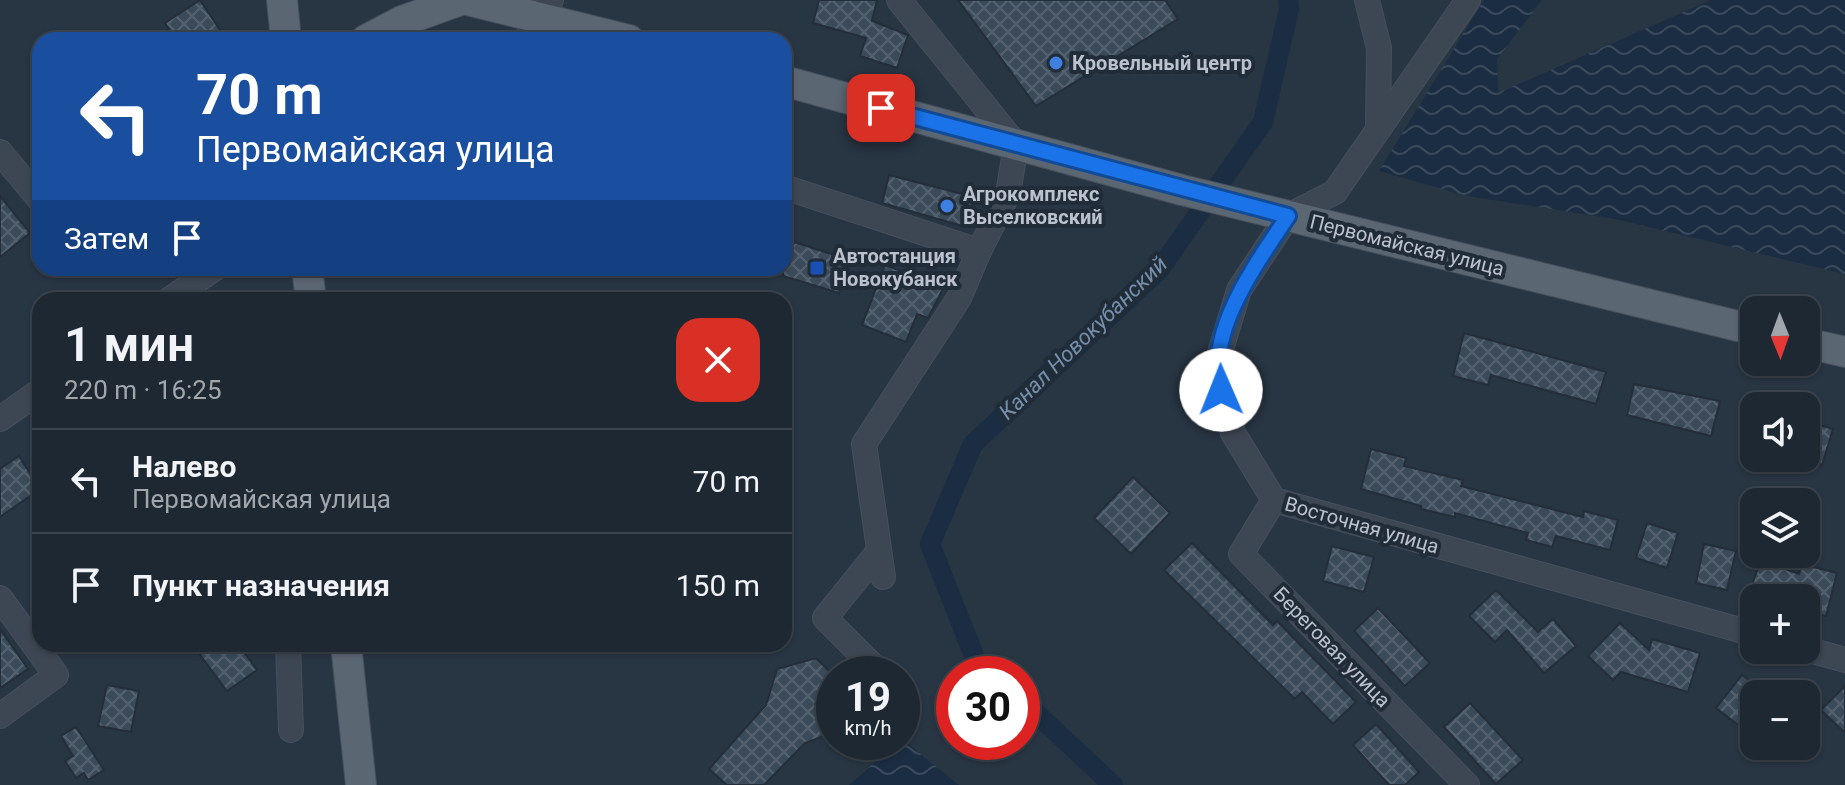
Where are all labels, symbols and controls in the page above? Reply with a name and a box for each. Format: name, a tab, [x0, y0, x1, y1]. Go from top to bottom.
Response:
place label: Кровельный центр	[1072, 51, 1252, 75]
marker: Кровельный центр	[1047, 54, 1065, 72]
text: 70 m	[196, 62, 323, 128]
icon: left	[64, 64, 168, 168]
pin	[847, 74, 915, 142]
icon: arrive	[859, 86, 903, 130]
text: Первомайская улица	[196, 129, 555, 171]
place label: Агрокомплекс Выселковский	[963, 182, 1103, 229]
marker: Агрокомплекс Выселковский	[938, 197, 956, 215]
street label: Первомайская улица	[1307, 209, 1507, 281]
icon: arrive	[165, 216, 209, 260]
text: Затем	[64, 221, 149, 256]
place label: Автостанция Новокубанск	[833, 244, 958, 291]
water label: Канал Новокубанский	[994, 251, 1172, 425]
marker: Автостанция Новокубанск	[808, 259, 826, 277]
north arrow	[1740, 296, 1820, 376]
map controls	[1740, 296, 1820, 760]
text: 1 мин	[64, 316, 194, 373]
button: close	[676, 318, 760, 402]
position arrow	[1179, 348, 1263, 432]
text: 220 m · 16:25	[64, 375, 222, 405]
button: sound	[1740, 392, 1820, 472]
text: Налево	[132, 449, 236, 484]
icon: left	[64, 459, 108, 503]
text: 70 m	[693, 464, 760, 499]
text: Первомайская улица	[132, 484, 391, 514]
button: layers	[1740, 488, 1820, 568]
street label: Восточная улица	[1282, 492, 1442, 558]
icon: arrive	[64, 563, 108, 607]
text: Пункт назначения	[132, 568, 390, 603]
text: 150 m	[676, 568, 760, 603]
street label: Береговая улица	[1269, 582, 1395, 712]
button: +	[1740, 584, 1820, 664]
speed limit sign: 30	[936, 656, 1040, 760]
text: 19	[845, 674, 891, 721]
button: −	[1740, 680, 1820, 760]
text: km/h	[845, 716, 891, 740]

